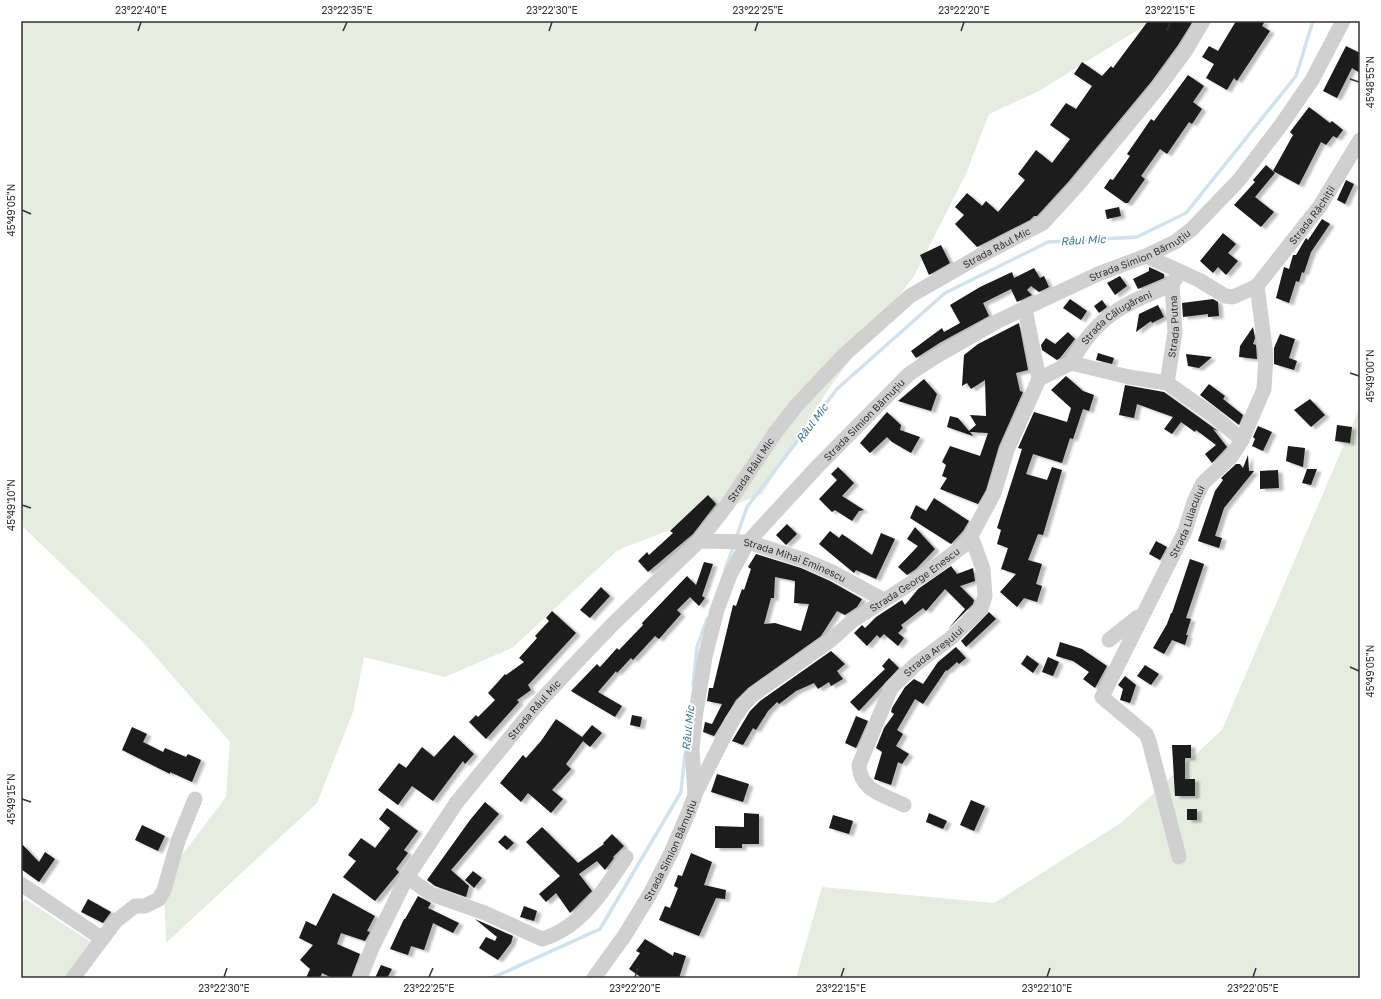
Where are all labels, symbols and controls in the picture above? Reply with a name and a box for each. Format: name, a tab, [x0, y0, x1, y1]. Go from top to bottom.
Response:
text: 23°22'40"E	[115, 4, 167, 16]
text: 23°22'35"E	[322, 4, 373, 16]
text: 23°22'30"E	[526, 4, 578, 16]
text: 23°22'25"E	[733, 4, 783, 16]
text: 23°22'20"E	[938, 4, 990, 16]
text: 23°22'15"E	[1145, 4, 1195, 16]
text: 45°48'55"N	[1364, 56, 1376, 108]
street label: Strada Răchiții	[1286, 183, 1337, 247]
text: 45°49'05"N	[5, 184, 17, 236]
street label: Strada Râul Mic	[961, 224, 1033, 270]
street label: Strada Simion Bărnuțiu	[1087, 227, 1193, 283]
water label: Râul Mic	[1060, 232, 1107, 247]
street label: Strada Călugăreni	[1078, 288, 1153, 347]
street label: Strada Putna	[1165, 295, 1181, 358]
text: 45°49'00"N	[1364, 349, 1376, 403]
street label: Strada Simion Bărnuțiu	[821, 376, 907, 463]
water label: Râul Mic	[793, 400, 831, 445]
street label: Strada Râul Mic	[725, 435, 777, 504]
text: 45°49'10"N	[5, 479, 17, 531]
street label: Strada Liliacului	[1167, 483, 1207, 560]
street label: Strada Mihai Eminescu	[744, 536, 848, 584]
street label: Strada George Enescu	[867, 545, 962, 614]
street label: Strada Areșului	[901, 623, 966, 679]
text: 45°49'05"N	[1364, 645, 1376, 697]
street label: Strada Râul Mic	[505, 677, 563, 742]
water label: Râul Mic	[679, 704, 696, 751]
text: 45°49'15"N	[5, 773, 17, 825]
street label: Strada Simion Bărnuțiu	[641, 798, 699, 903]
text: 23°22'30"E	[198, 982, 250, 994]
text: 23°22'25"E	[404, 982, 454, 994]
text: 23°22'20"E	[609, 982, 661, 994]
text: 23°22'15"E	[816, 982, 866, 994]
text: 23°22'10"E	[1022, 982, 1072, 994]
text: 23°22'05"E	[1227, 982, 1279, 994]

